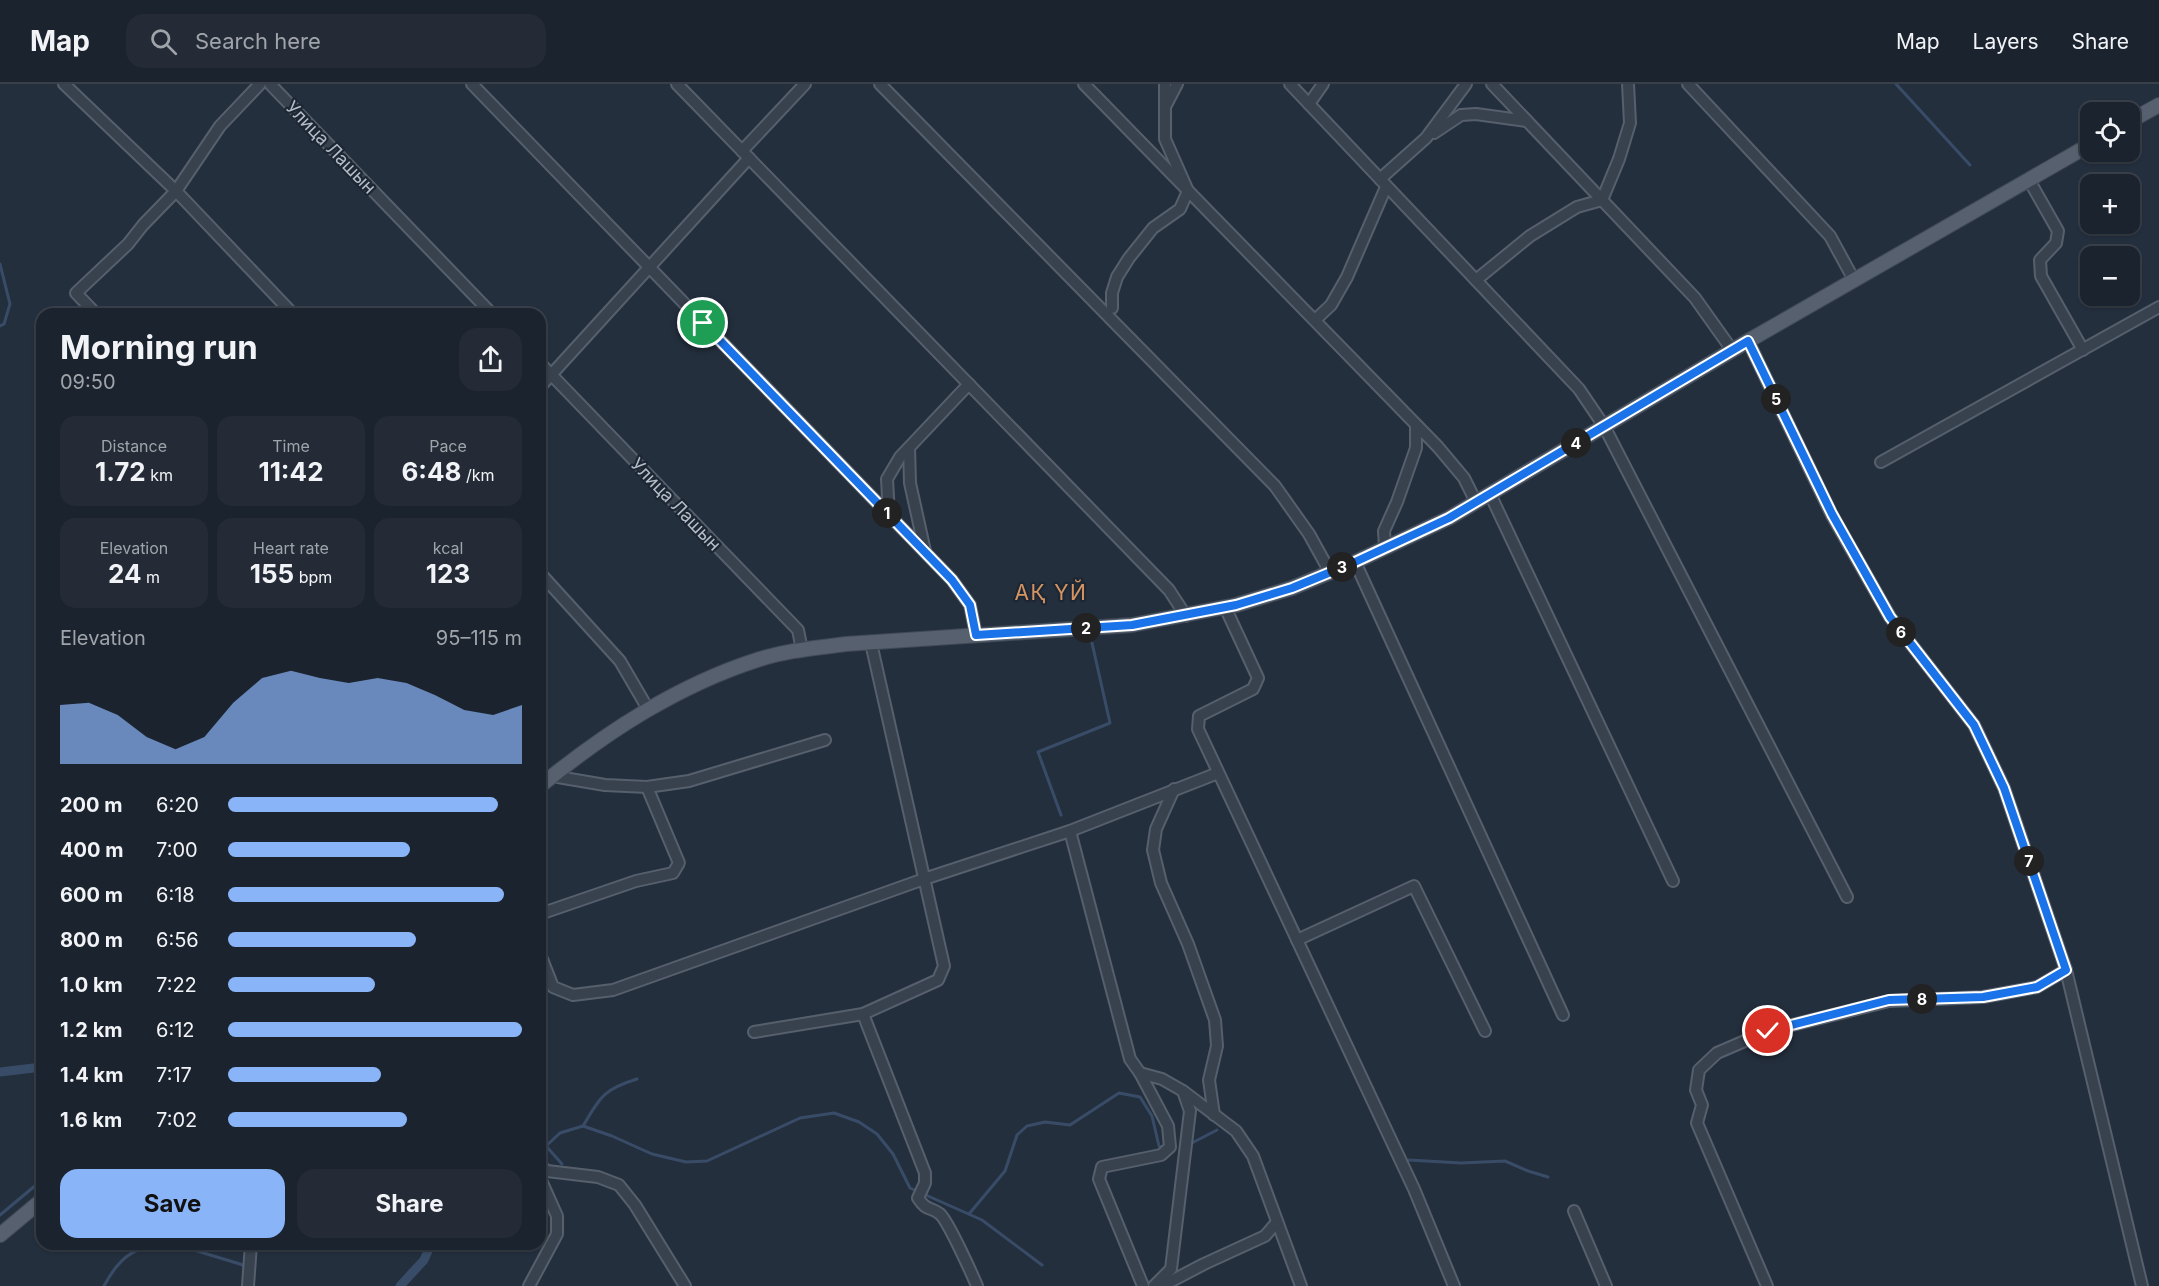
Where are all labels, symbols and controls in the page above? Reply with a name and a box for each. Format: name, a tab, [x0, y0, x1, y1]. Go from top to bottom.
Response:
search box	[126, 14, 546, 68]
text: Map	[30, 24, 90, 58]
icon: search	[147, 25, 180, 58]
text: Search here	[195, 28, 321, 54]
text: Map	[1896, 29, 1940, 54]
text: Layers	[1973, 29, 2039, 54]
text: Share	[2072, 29, 2129, 54]
street label: Улица Лашын	[282, 96, 380, 198]
map controls	[2080, 102, 2140, 306]
button: locate	[2080, 102, 2140, 162]
button: +	[2080, 174, 2140, 234]
button: −	[2080, 246, 2140, 306]
pin	[677, 297, 728, 348]
icon: arrive	[686, 306, 719, 339]
text: Morning run	[60, 327, 258, 367]
button: share	[459, 328, 522, 391]
text: 09:50	[60, 370, 116, 394]
pin: 5	[1761, 384, 1791, 414]
text: 5	[1771, 389, 1781, 409]
pin: 4	[1561, 428, 1591, 458]
text: 4	[1571, 433, 1581, 453]
text: Distance	[101, 436, 167, 456]
text: Time	[272, 436, 310, 456]
text: Pace	[429, 436, 467, 456]
street label: Улица Лашын	[627, 453, 725, 555]
text: 1.72	[95, 456, 146, 487]
text: 11:42	[258, 456, 324, 487]
text: 6:48	[401, 456, 462, 487]
text: km	[146, 465, 173, 485]
text: /km	[462, 465, 495, 485]
pin: 1	[872, 498, 902, 528]
text: 1	[884, 503, 890, 523]
text: Elevation	[100, 538, 168, 558]
text: Heart rate	[253, 538, 329, 558]
text: kcal	[433, 538, 463, 558]
pin: 3	[1327, 552, 1357, 582]
text: 3	[1337, 557, 1347, 577]
text: 24	[108, 558, 142, 589]
text: 155	[250, 558, 294, 589]
text: 123	[426, 558, 470, 589]
text: m	[142, 567, 160, 587]
text: bpm	[294, 567, 332, 587]
district label: АҚ ҮЙ	[1015, 579, 1087, 605]
pin: 2	[1071, 613, 1101, 643]
pin: 6	[1886, 617, 1916, 647]
text: 2	[1081, 618, 1091, 638]
text: 6	[1896, 622, 1906, 642]
text: Elevation	[60, 626, 146, 650]
text: 95–115 m	[436, 626, 522, 650]
text: 200 m	[60, 793, 123, 817]
text: 6:20	[156, 793, 199, 817]
text: 400 m	[60, 838, 124, 862]
text: 7:00	[156, 838, 198, 862]
pin: 7	[2014, 846, 2044, 876]
text: 7	[2024, 851, 2034, 871]
text: 600 m	[60, 883, 123, 907]
text: 6:18	[156, 883, 195, 907]
text: 800 m	[60, 928, 123, 952]
text: 6:56	[156, 928, 199, 952]
text: 1.0 km	[60, 973, 123, 997]
text: 7:22	[156, 973, 197, 997]
pin: 8	[1907, 984, 1937, 1014]
text: 8	[1917, 989, 1927, 1009]
pin	[1742, 1005, 1793, 1056]
icon: check	[1751, 1014, 1784, 1047]
text: 1.2 km	[60, 1018, 123, 1042]
text: 6:12	[156, 1018, 195, 1042]
text: 1.4 km	[60, 1063, 123, 1087]
text: 7:17	[156, 1063, 192, 1087]
text: 1.6 km	[60, 1108, 122, 1132]
text: 7:02	[156, 1108, 197, 1132]
button: Save	[60, 1169, 285, 1238]
button: Share	[297, 1169, 522, 1238]

